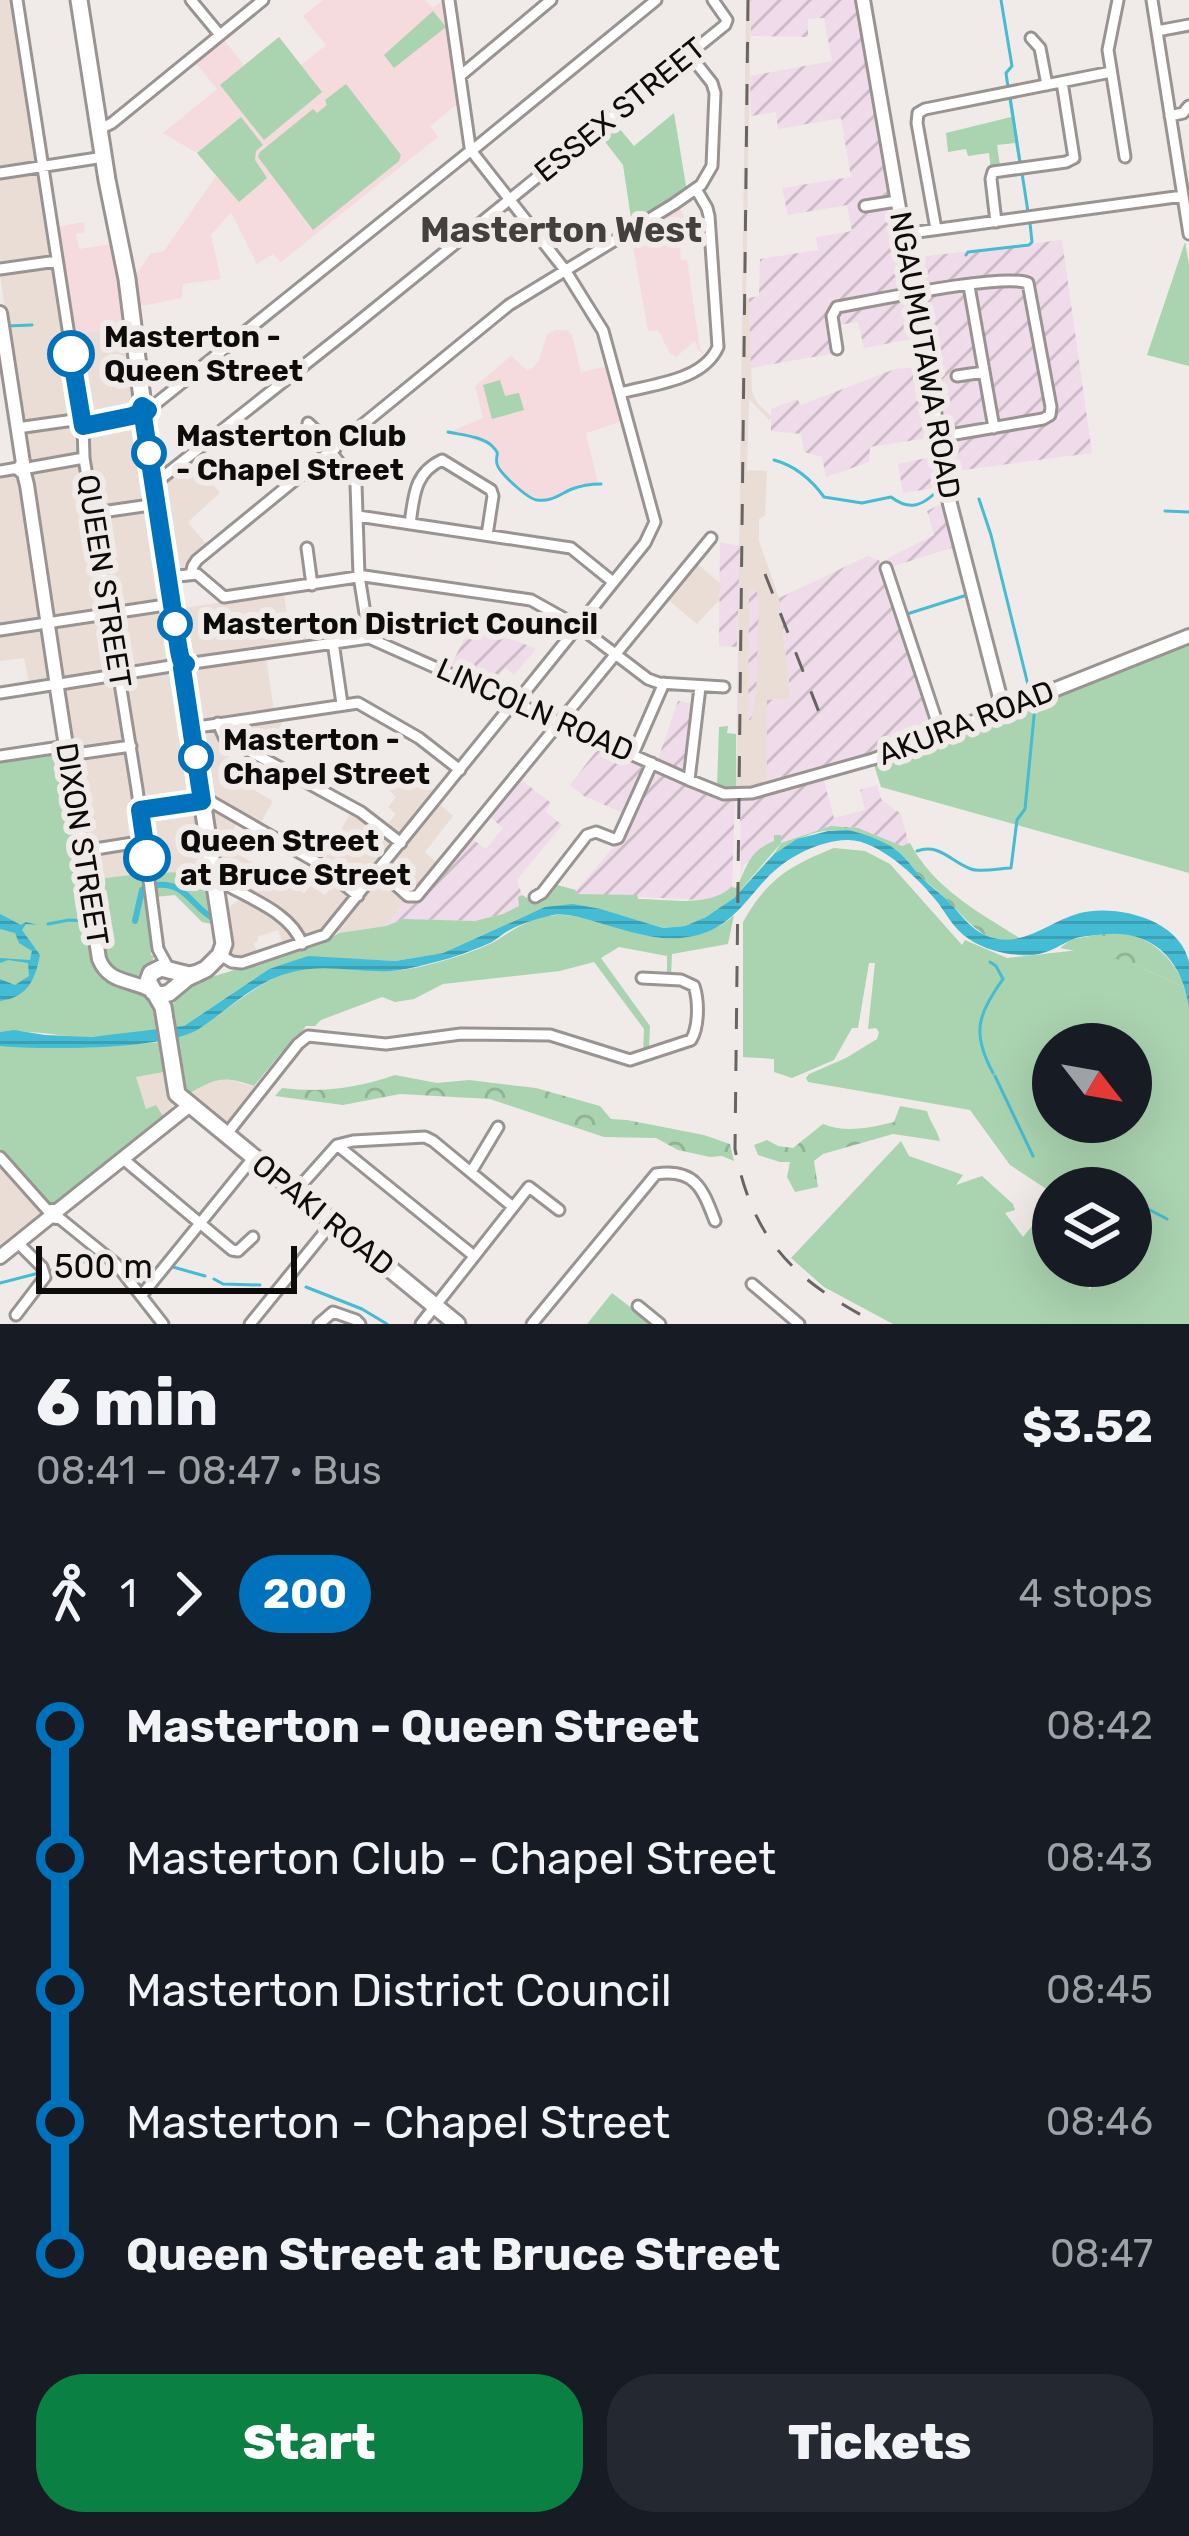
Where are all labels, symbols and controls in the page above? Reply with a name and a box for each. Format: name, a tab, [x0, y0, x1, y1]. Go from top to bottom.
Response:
street label: ESSEX STREET	[527, 30, 713, 190]
district label: Masterton West	[420, 208, 702, 251]
street label: NGAUMUTAWA ROAD	[882, 209, 968, 501]
place label: Masterton - Queen Street	[104, 319, 303, 389]
marker: Masterton - Queen Street	[49, 332, 93, 376]
place label: Masterton Club - Chapel Street	[176, 418, 406, 488]
marker: Masterton Club - Chapel Street	[133, 437, 165, 469]
street label: QUEEN STREET	[69, 472, 139, 690]
place label: Masterton District Council	[202, 606, 598, 642]
marker: Masterton District Council	[159, 608, 191, 640]
street label: LINCOLN ROAD	[431, 651, 639, 769]
street label: AKURA ROAD	[873, 673, 1059, 773]
place label: Masterton - Chapel Street	[223, 722, 430, 792]
street label: DIXON STREET	[48, 740, 116, 948]
marker: Masterton - Chapel Street	[180, 741, 212, 773]
place label: Queen Street at Bruce Street	[180, 823, 411, 893]
marker: Queen Street at Bruce Street	[125, 836, 169, 880]
north arrow	[1032, 1023, 1152, 1143]
map controls	[1032, 1023, 1152, 1287]
street label: OPAKI ROAD	[245, 1147, 401, 1283]
button: layers	[1032, 1167, 1152, 1287]
scale bar	[36, 1240, 297, 1293]
text: 500 m	[54, 1247, 153, 1286]
text: 6 min	[36, 1363, 218, 1442]
text: $3.52	[1022, 1400, 1153, 1453]
text: 08:41 – 08:47 · Bus	[36, 1448, 382, 1494]
icon: walk	[36, 1561, 102, 1627]
icon: forward	[155, 1561, 221, 1627]
text: 200	[263, 1569, 347, 1619]
text: 1	[120, 1571, 137, 1617]
text: 4 stops	[1019, 1571, 1153, 1617]
text: Masterton - Queen Street	[126, 1700, 699, 1753]
text: 08:42	[1046, 1703, 1153, 1749]
text: Masterton Club - Chapel Street	[126, 1832, 776, 1885]
text: 08:43	[1046, 1835, 1153, 1881]
text: Masterton District Council	[126, 1964, 672, 2017]
text: 08:45	[1046, 1967, 1153, 2013]
text: Masterton - Chapel Street	[126, 2096, 670, 2149]
text: 08:46	[1046, 2099, 1153, 2145]
text: Queen Street at Bruce Street	[126, 2228, 780, 2281]
text: 08:47	[1050, 2231, 1153, 2277]
button: Start	[36, 2374, 583, 2512]
button: Tickets	[607, 2374, 1153, 2512]

